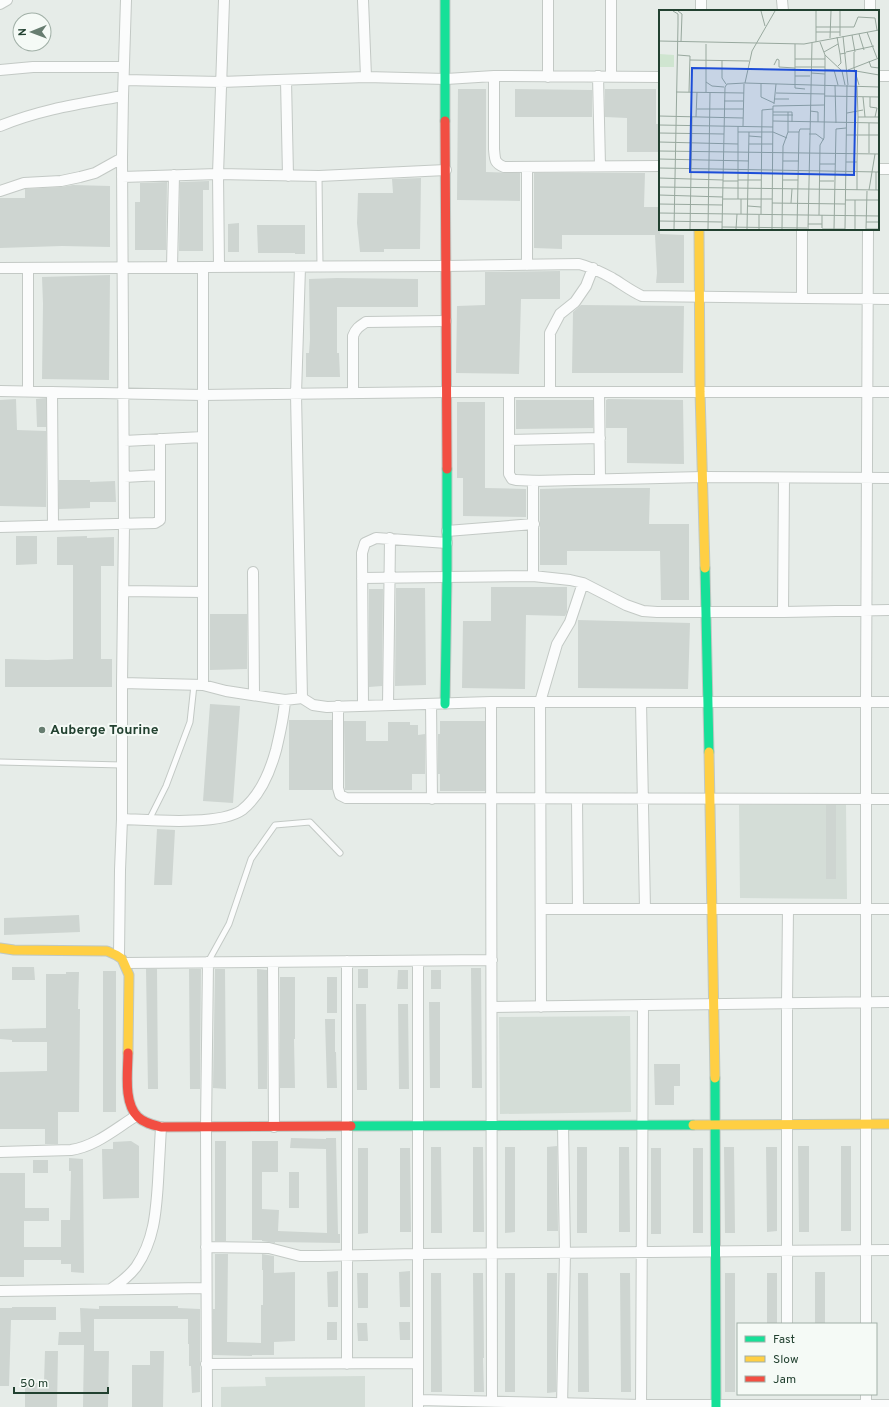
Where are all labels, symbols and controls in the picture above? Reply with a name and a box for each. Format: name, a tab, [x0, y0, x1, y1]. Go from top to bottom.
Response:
inset map	[659, 10, 879, 230]
north arrow	[12, 12, 52, 52]
text: N	[16, 28, 30, 36]
place label: Auberge Tourine	[50, 722, 159, 739]
marker: Auberge Tourine	[37, 725, 47, 735]
legend	[737, 1323, 877, 1395]
text: Fast	[773, 1332, 795, 1348]
text: Slow	[773, 1352, 799, 1368]
scale bar	[14, 1369, 108, 1395]
text: Jam	[773, 1372, 796, 1388]
text: 50 m	[20, 1376, 48, 1392]

